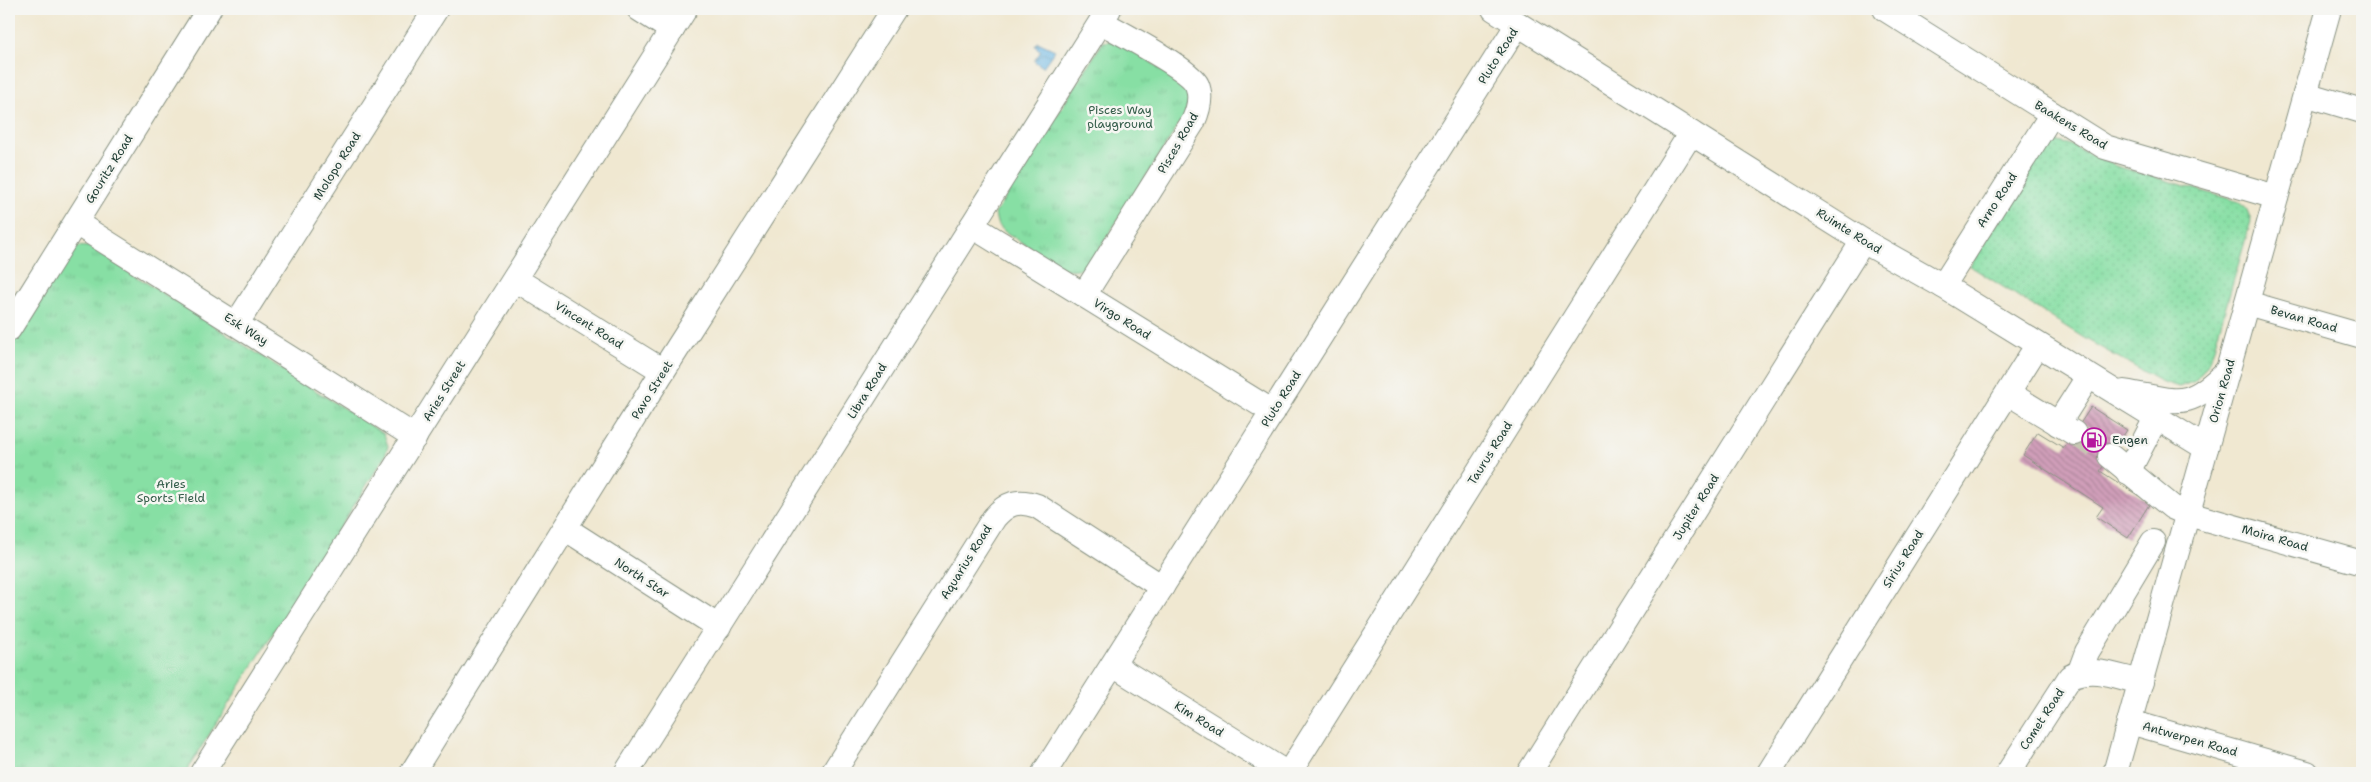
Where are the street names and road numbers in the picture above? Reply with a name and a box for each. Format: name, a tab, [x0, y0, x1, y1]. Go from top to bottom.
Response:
street label: Pluto Road	[1474, 24, 1522, 87]
street label: Baakens Road	[2032, 97, 2111, 153]
street label: Pisces Road	[1154, 109, 1202, 177]
street label: Molopo Road	[310, 129, 365, 203]
street label: Gouritz Road	[81, 131, 137, 206]
street label: Arno Road	[1973, 169, 2021, 231]
street label: Ruimte Road	[1813, 205, 1885, 258]
street label: Virgo Road	[1090, 295, 1154, 343]
street label: Vincent Road	[552, 298, 627, 353]
street label: Bevan Road	[2269, 302, 2340, 336]
street label: Esk Way	[221, 309, 271, 349]
street label: Orion Road	[2205, 357, 2239, 425]
street label: Aries Street	[419, 358, 469, 424]
street label: Pavo Street	[628, 358, 676, 422]
street label: Libra Road	[844, 360, 891, 422]
street label: Pluto Road	[1257, 367, 1305, 430]
street label: Taurus Road	[1464, 418, 1516, 488]
street label: Jupiter Road	[1669, 471, 1723, 543]
street label: Aquarius Road	[937, 521, 996, 602]
street label: Moira Road	[2240, 521, 2310, 555]
street label: Sirius Road	[1879, 527, 1927, 591]
street label: North Star	[611, 554, 673, 602]
street label: Comet Road	[2016, 685, 2068, 753]
street label: Kim Road	[1171, 698, 1227, 741]
street label: Antwerpen Road	[2141, 718, 2240, 760]

